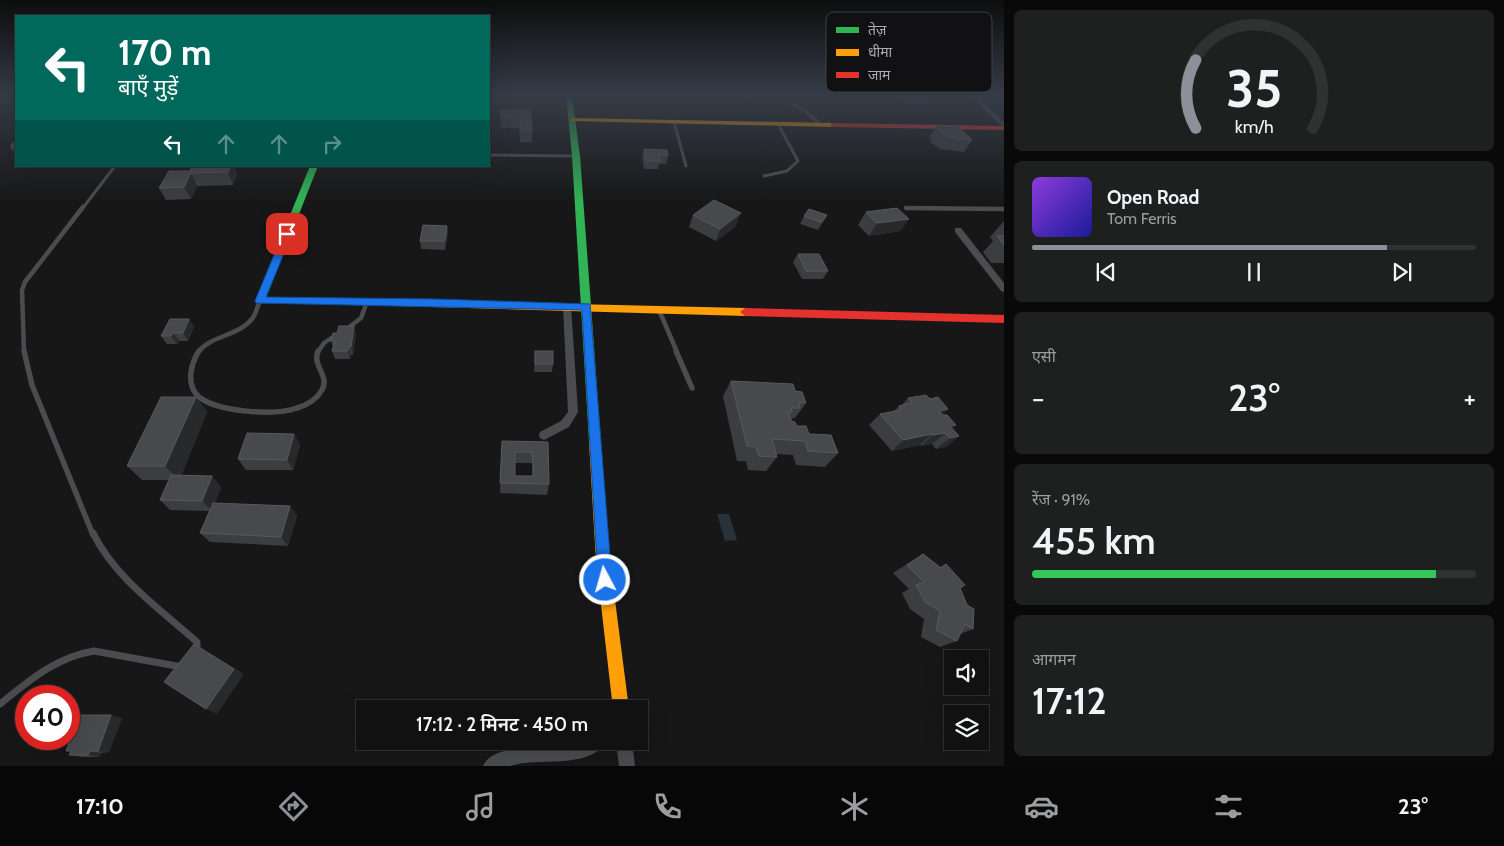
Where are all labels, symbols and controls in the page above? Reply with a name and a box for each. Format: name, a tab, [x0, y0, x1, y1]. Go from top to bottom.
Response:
legend	[826, 12, 992, 92]
text: तेज़	[868, 21, 887, 39]
text: 170 m	[118, 31, 211, 74]
icon: left	[35, 35, 100, 100]
text: धीमा	[868, 43, 893, 61]
text: 35	[1226, 57, 1282, 120]
text: जाम	[868, 66, 891, 84]
text: बाएँ मुड़ें	[118, 74, 178, 101]
text: km/h	[1234, 116, 1274, 137]
icon: left	[159, 130, 187, 158]
icon: ahead	[212, 130, 240, 158]
icon: ahead	[265, 130, 293, 158]
icon: right	[318, 130, 346, 158]
text: Open Road	[1107, 186, 1199, 209]
text: Tom Ferris	[1107, 209, 1177, 228]
pin	[266, 213, 308, 255]
icon: arrive	[273, 220, 301, 248]
icon: previous	[1092, 258, 1120, 286]
icon: pause	[1240, 258, 1268, 286]
icon: next	[1388, 258, 1416, 286]
text: एसी	[1032, 347, 1056, 366]
text: 23°	[1228, 374, 1280, 421]
text: −	[1032, 381, 1044, 415]
text: +	[1464, 381, 1476, 415]
text: रेंज · 91%	[1032, 490, 1090, 509]
text: 455 km	[1032, 517, 1156, 564]
position arrow	[578, 553, 630, 605]
map controls	[944, 650, 989, 750]
button: sound	[944, 650, 989, 695]
text: आगमन	[1032, 650, 1076, 669]
text: 17:12	[1032, 677, 1106, 724]
speed limit sign: 40	[15, 685, 80, 750]
button: layers	[944, 705, 989, 750]
text: 17:12 · 2 मिनट · 450 m	[416, 713, 588, 736]
icon: directions	[276, 789, 311, 824]
icon: music	[463, 789, 498, 824]
icon: phone	[650, 789, 685, 824]
icon: climate	[837, 789, 872, 824]
icon: car	[1024, 789, 1059, 824]
icon: filters	[1211, 789, 1246, 824]
text: 17:10	[76, 793, 124, 820]
text: 23°	[1398, 793, 1428, 820]

